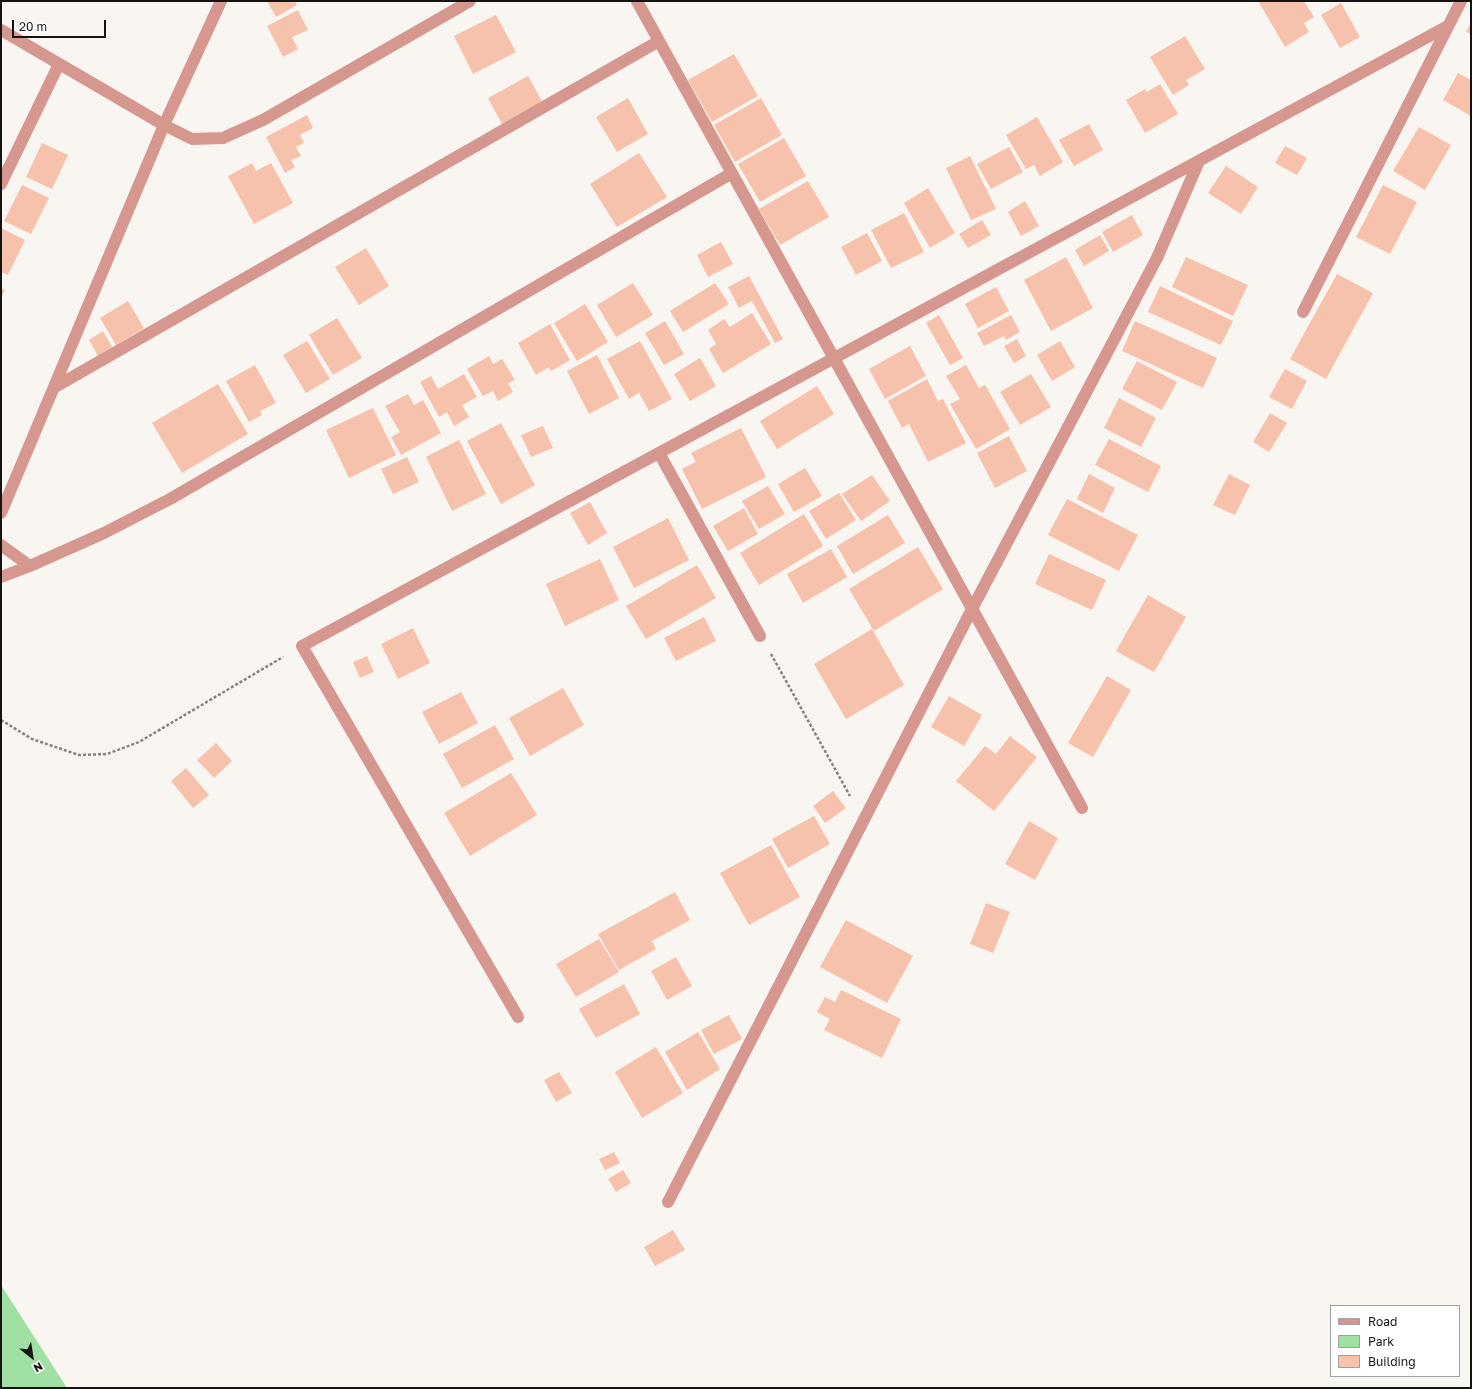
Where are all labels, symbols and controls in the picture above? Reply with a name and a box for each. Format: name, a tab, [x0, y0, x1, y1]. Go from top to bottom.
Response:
scale bar	[14, 12, 108, 38]
text: 20 m	[19, 19, 47, 34]
legend	[1330, 1305, 1460, 1377]
text: Road	[1368, 1314, 1397, 1329]
text: Park	[1368, 1334, 1394, 1349]
north arrow	[12, 1337, 52, 1377]
text: Building	[1368, 1354, 1416, 1369]
text: N	[31, 1360, 45, 1376]

